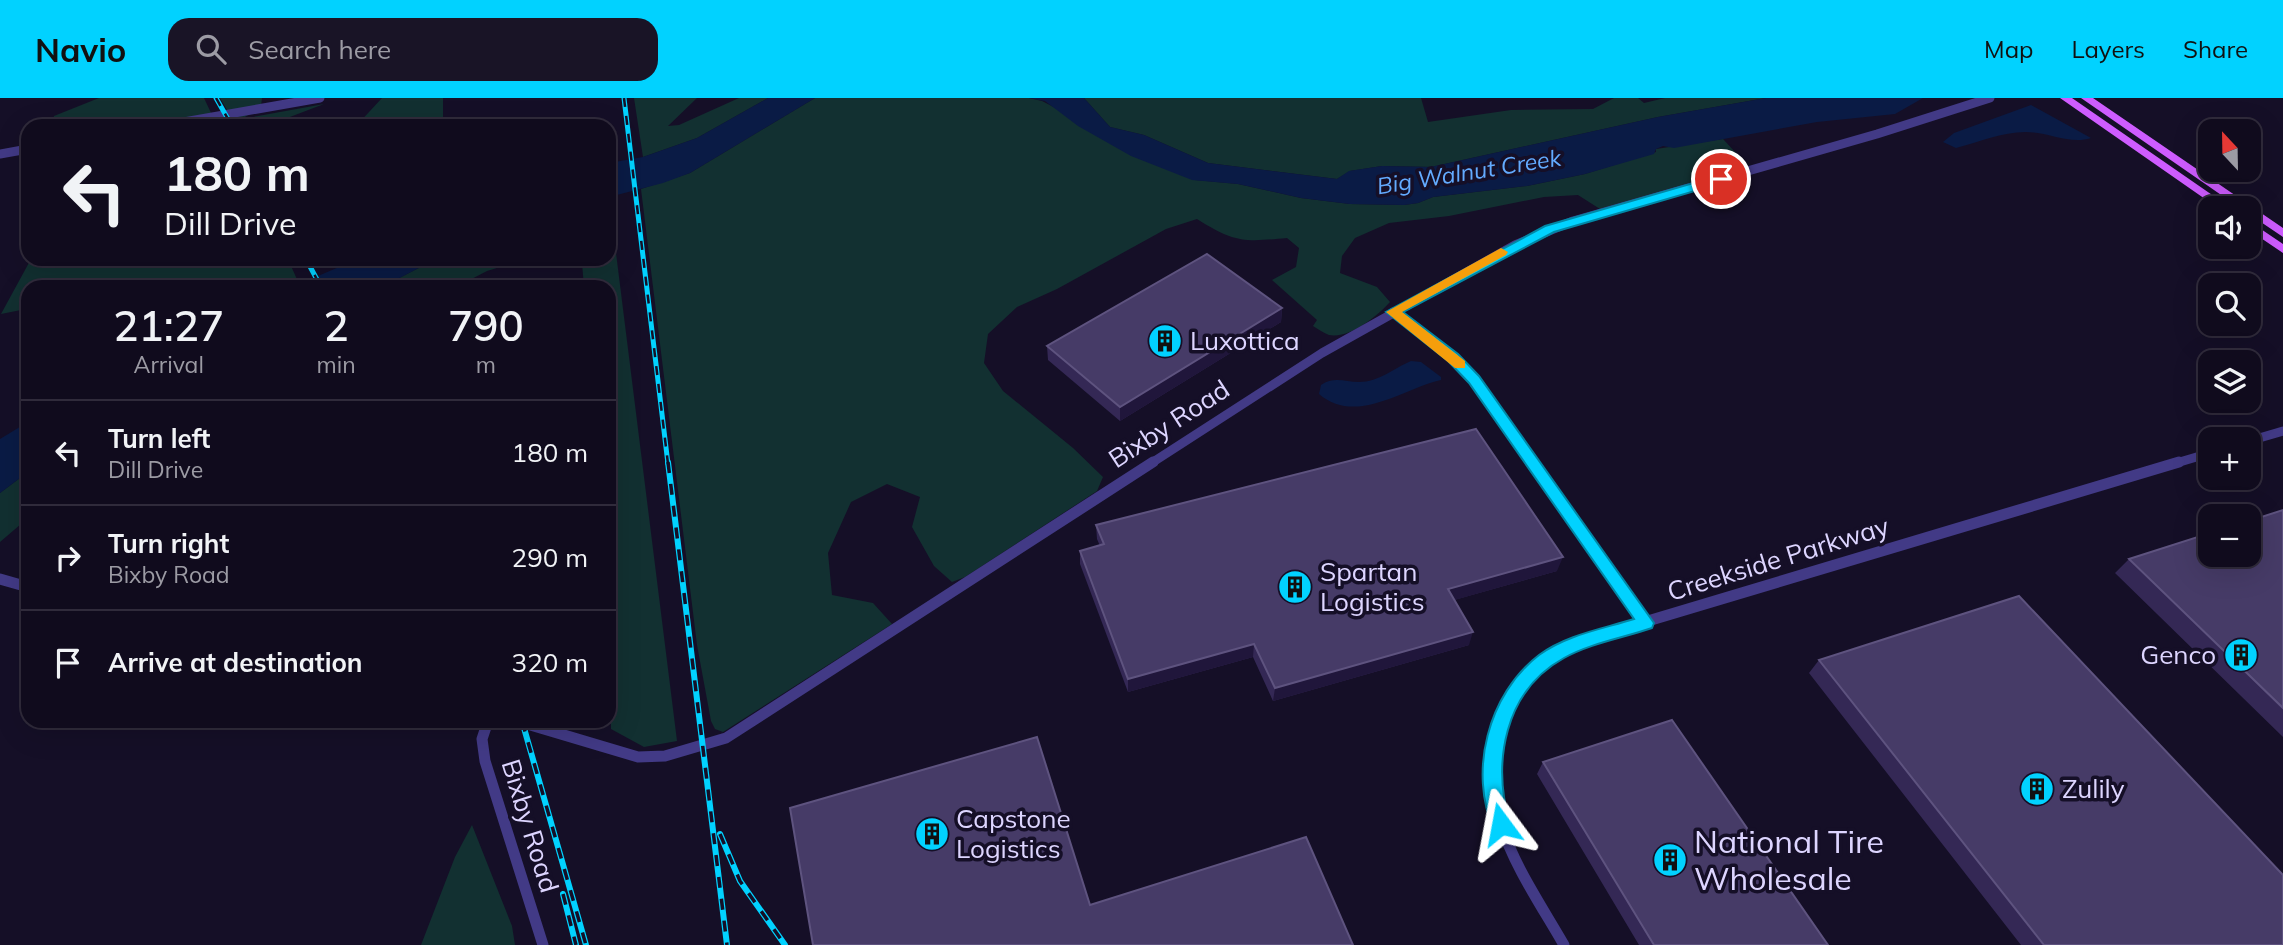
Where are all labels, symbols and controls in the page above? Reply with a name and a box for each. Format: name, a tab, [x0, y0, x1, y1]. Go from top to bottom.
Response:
search box	[168, 18, 658, 81]
text: Navio	[35, 29, 126, 70]
icon: search	[192, 30, 230, 68]
text: Search here	[248, 33, 391, 66]
text: Map	[1984, 34, 2033, 64]
text: Layers	[2071, 34, 2145, 64]
text: Share	[2183, 34, 2248, 64]
north arrow	[2198, 119, 2261, 182]
map controls	[2198, 119, 2261, 567]
text: 180 m	[164, 142, 310, 203]
water label: Big Walnut Creek	[1375, 142, 1564, 200]
icon: left	[49, 147, 140, 238]
pin	[1691, 149, 1751, 209]
icon: arrive	[1702, 160, 1740, 198]
button: sound	[2198, 196, 2261, 259]
text: Dill Drive	[164, 203, 296, 243]
button: search	[2198, 273, 2261, 336]
text: 21:27	[113, 299, 224, 352]
text: 2	[323, 299, 349, 352]
text: 790	[448, 299, 524, 352]
building icon: Luxottica	[1146, 322, 1184, 360]
place label: Luxottica	[1190, 324, 1300, 357]
text: Arrival	[134, 350, 204, 379]
text: min	[316, 350, 356, 379]
text: m	[476, 350, 496, 379]
button: layers	[2198, 350, 2261, 413]
street label: Bixby Road	[1102, 372, 1235, 475]
text: Turn left	[108, 422, 210, 455]
button: +	[2198, 427, 2261, 490]
icon: left	[49, 434, 87, 472]
text: 180 m	[512, 436, 588, 469]
text: Dill Drive	[108, 455, 203, 484]
button: −	[2198, 504, 2261, 567]
street label: Creekside Parkway	[1663, 509, 1893, 608]
text: Turn right	[108, 527, 229, 560]
icon: right	[49, 539, 87, 577]
text: 290 m	[512, 541, 588, 574]
place label: Spartan Logistics	[1320, 555, 1425, 618]
text: Bixby Road	[108, 560, 230, 589]
building icon: Spartan Logistics	[1276, 568, 1314, 606]
building icon: Genco	[2222, 636, 2260, 674]
place label: Genco	[2140, 638, 2216, 671]
icon: arrive	[49, 644, 87, 682]
text: Arrive at destination	[108, 646, 363, 679]
text: 320 m	[512, 646, 588, 679]
street label: Bixby Road	[495, 755, 566, 896]
building icon: Zulily	[2018, 770, 2056, 808]
place label: Zulily	[2062, 772, 2125, 805]
position arrow	[1464, 787, 1538, 861]
place label: Capstone Logistics	[956, 802, 1071, 865]
building icon: Capstone Logistics	[913, 815, 951, 853]
place label: National Tire Wholesale	[1694, 821, 1884, 898]
building icon: National Tire Wholesale	[1651, 841, 1689, 879]

